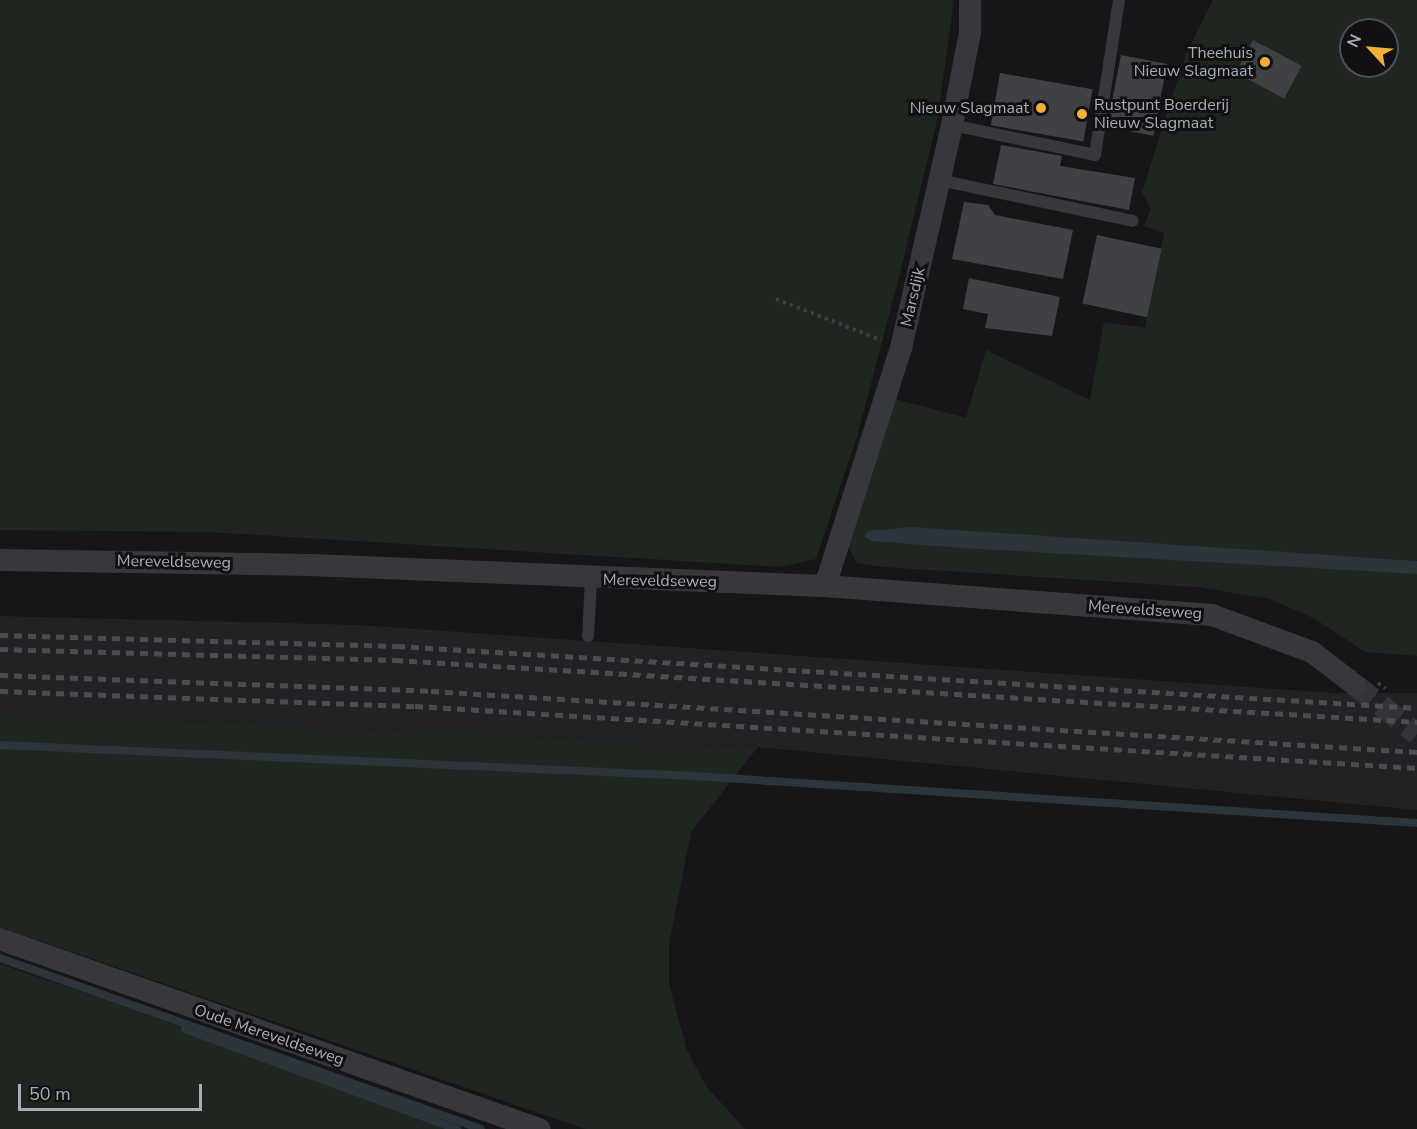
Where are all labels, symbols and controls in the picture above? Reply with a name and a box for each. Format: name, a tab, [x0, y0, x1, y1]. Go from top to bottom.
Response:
north arrow	[1339, 18, 1399, 78]
text: N	[1342, 31, 1367, 51]
place label: Theehuis Nieuw Slagmaat	[1134, 43, 1253, 81]
marker: Theehuis Nieuw Slagmaat	[1258, 55, 1272, 69]
place label: Rustpunt Boerderij Nieuw Slagmaat	[1094, 95, 1229, 133]
place label: Nieuw Slagmaat	[910, 98, 1029, 118]
marker: Nieuw Slagmaat	[1034, 101, 1048, 115]
marker: Rustpunt Boerderij Nieuw Slagmaat	[1075, 107, 1089, 121]
street label: Marsdijk	[897, 265, 929, 329]
street label: Mereveldseweg	[117, 551, 231, 573]
street label: Mereveldseweg	[603, 570, 717, 592]
street label: Mereveldseweg	[1087, 596, 1203, 624]
street label: Oude Mereveldseweg	[191, 1000, 347, 1070]
scale bar	[21, 1072, 206, 1110]
text: 50 m	[29, 1082, 71, 1106]

